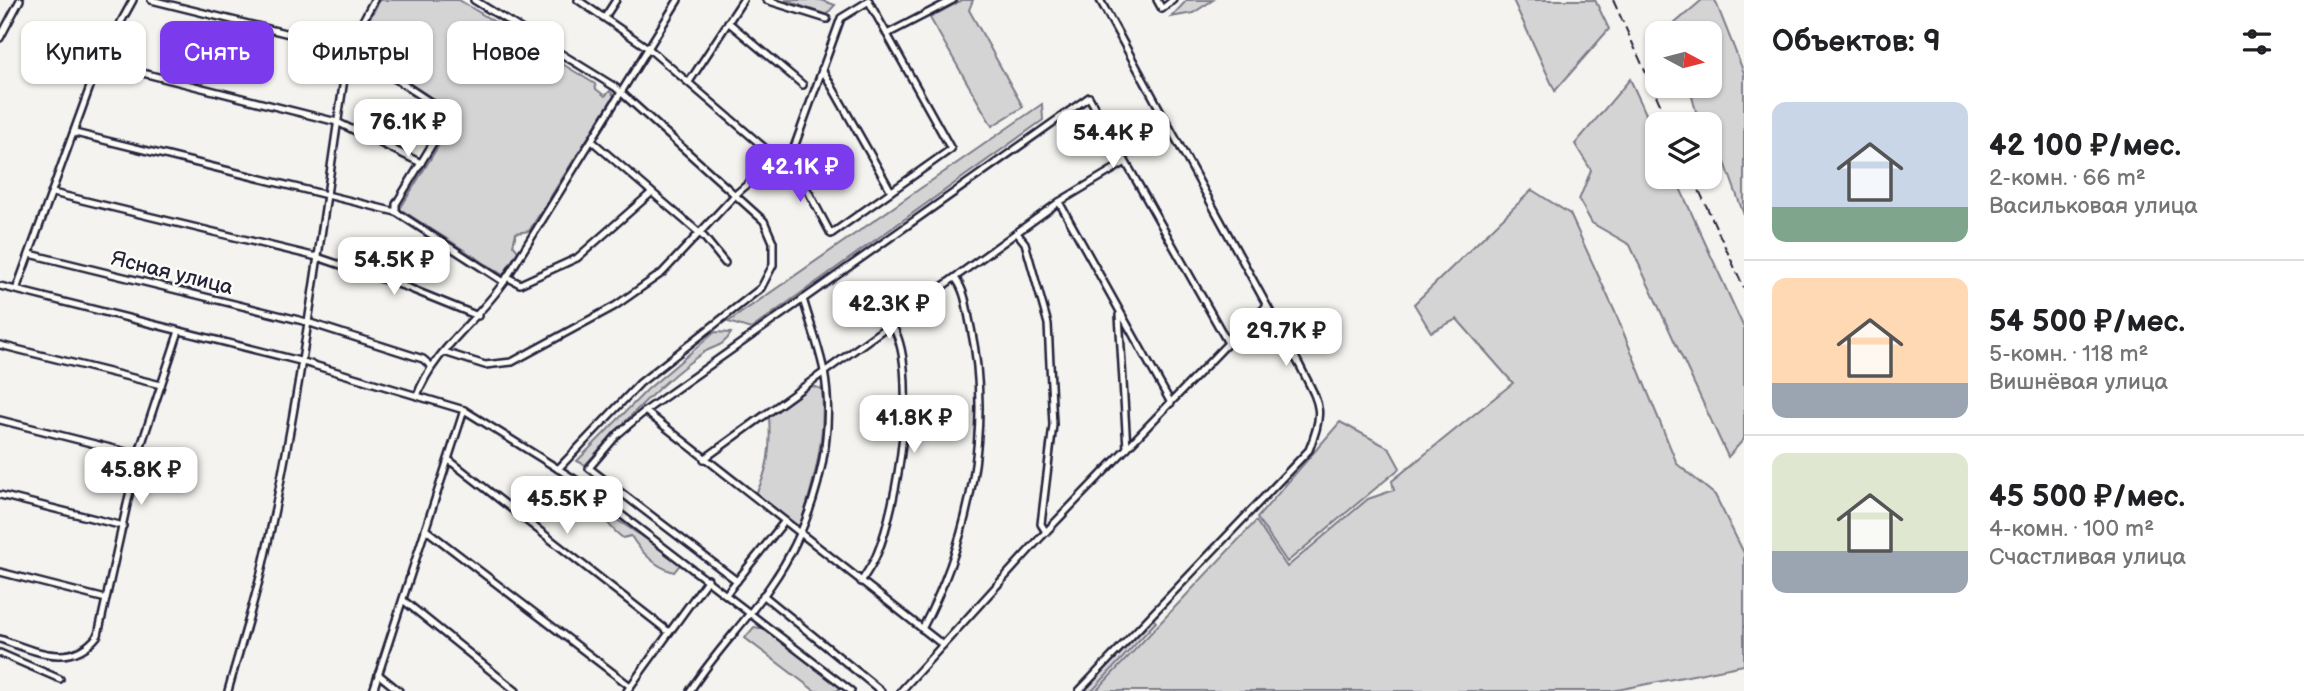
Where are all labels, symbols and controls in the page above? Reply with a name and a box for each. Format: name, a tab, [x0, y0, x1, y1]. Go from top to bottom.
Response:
chip: Купить	[21, 21, 146, 84]
chip: Снять	[160, 21, 274, 84]
chip: Фильтры	[288, 21, 433, 84]
chip: Новое	[447, 21, 564, 84]
north arrow	[1645, 21, 1722, 98]
map controls	[1645, 21, 1722, 189]
icon: filters	[2238, 23, 2276, 61]
text: Объектов: 9	[1772, 24, 1941, 60]
pin: 76.1K ₽	[343, 100, 473, 159]
text: 76.1K ₽	[370, 108, 446, 136]
pin: 54.4K ₽	[1048, 110, 1178, 170]
button: layers	[1645, 112, 1722, 189]
text: 54.4K ₽	[1073, 119, 1153, 147]
text: 42 100 ₽/мес.	[1989, 128, 2181, 164]
icon: home	[1828, 130, 1912, 214]
pin: 42.1K ₽	[735, 144, 865, 204]
text: 42.1K ₽	[761, 153, 839, 181]
text: 2-комн. · 66 m²	[1989, 164, 2146, 192]
text: Васильковая улица	[1989, 192, 2198, 220]
pin: 54.5K ₽	[329, 238, 459, 297]
street label: Ясная улица	[108, 246, 236, 300]
text: 54.5K ₽	[354, 246, 434, 274]
pin: 42.3K ₽	[824, 282, 954, 341]
text: 42.3K ₽	[848, 290, 930, 318]
text: 54 500 ₽/мес.	[1989, 304, 2185, 340]
icon: home	[1828, 306, 1912, 390]
pin: 29.7K ₽	[1221, 308, 1351, 368]
text: 29.7K ₽	[1246, 317, 1326, 345]
text: 5-комн. · 118 m²	[1989, 340, 2148, 368]
text: Вишнёвая улица	[1989, 368, 2168, 396]
pin: 41.8K ₽	[849, 396, 979, 455]
text: 41.8K ₽	[876, 404, 952, 432]
pin: 45.8K ₽	[76, 448, 206, 507]
text: 45.8K ₽	[101, 456, 181, 484]
pin: 45.5K ₽	[502, 476, 632, 536]
text: 45 500 ₽/мес.	[1989, 479, 2185, 515]
icon: home	[1828, 481, 1912, 565]
text: 45.5K ₽	[527, 485, 607, 513]
text: 4-комн. · 100 m²	[1989, 515, 2154, 543]
text: Счастливая улица	[1989, 543, 2186, 571]

